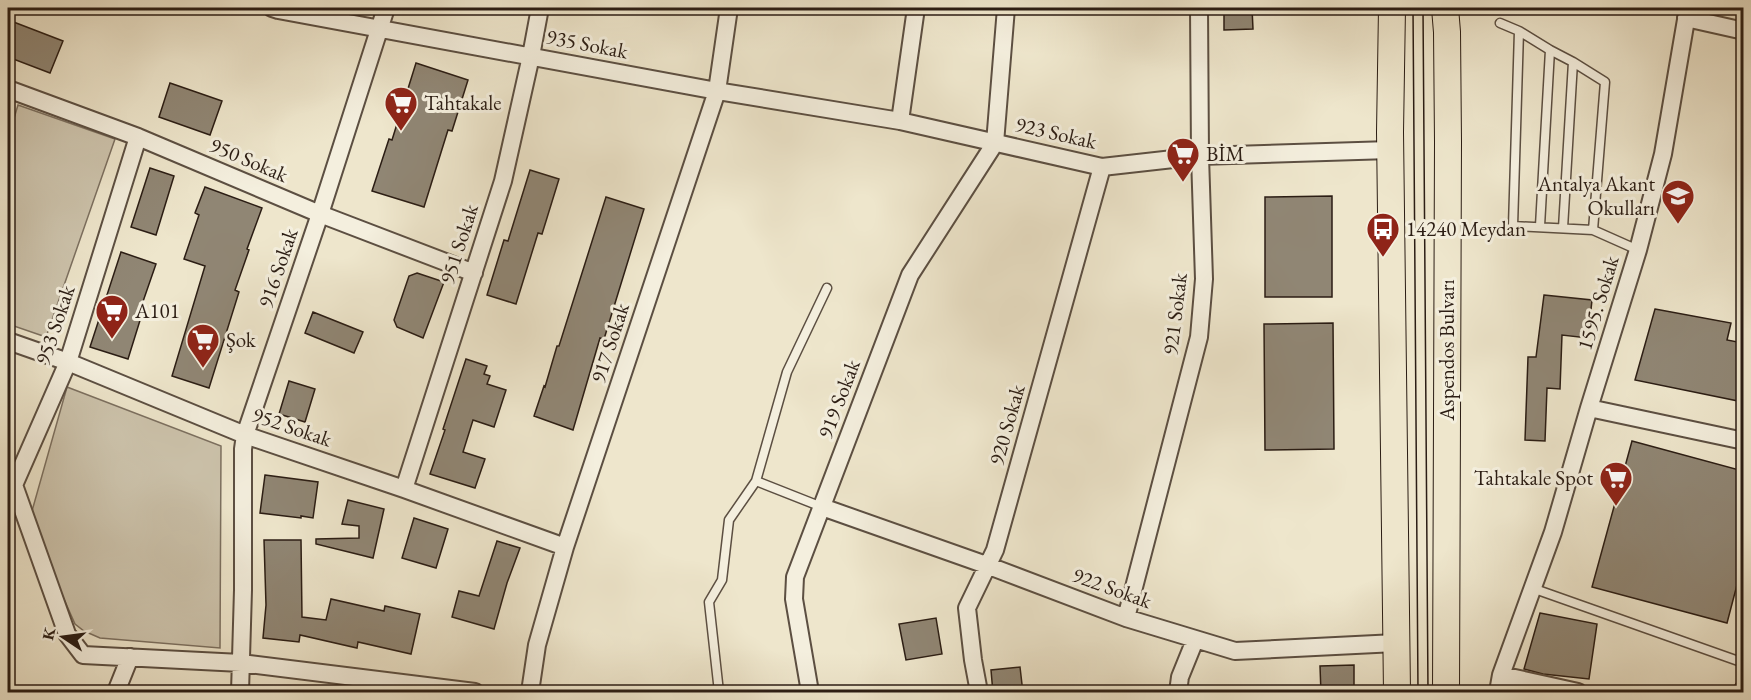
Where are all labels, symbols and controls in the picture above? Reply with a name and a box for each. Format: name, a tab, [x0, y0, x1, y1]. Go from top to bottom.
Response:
street label: 935 Sokak	[544, 22, 631, 65]
supermarket icon: Tahtakale	[383, 85, 419, 132]
place label: Tahtakale	[424, 89, 502, 116]
street label: 923 Sokak	[1013, 110, 1100, 155]
street label: 950 Sokak	[206, 131, 293, 189]
supermarket icon: BİM	[1165, 136, 1201, 183]
place label: BİM	[1206, 140, 1244, 167]
place label: Antalya Akant Okulları	[1536, 170, 1655, 221]
school or university icon: Antalya Akant Okulları	[1660, 178, 1696, 225]
street label: 951 Sokak	[433, 199, 484, 287]
bus stop icon: 14240 Meydan	[1365, 211, 1401, 258]
place label: 14240 Meydan	[1406, 215, 1526, 242]
street label: 916 Sokak	[251, 223, 304, 311]
street label: 1595. Sokak	[1570, 251, 1625, 353]
street label: 921 Sokak	[1156, 270, 1193, 356]
street label: Aspendos Bulvarı	[1433, 279, 1460, 422]
street label: 953 Sokak	[28, 280, 81, 368]
supermarket icon: A101	[94, 293, 130, 340]
place label: A101	[134, 297, 180, 324]
street label: 917 Sokak	[584, 298, 635, 386]
supermarket icon: Şok	[185, 322, 221, 369]
place label: Şok	[226, 326, 257, 353]
street label: 919 Sokak	[811, 354, 866, 442]
street label: 920 Sokak	[982, 380, 1031, 468]
street label: 952 Sokak	[249, 400, 337, 453]
supermarket icon: Tahtakale Spot	[1598, 460, 1634, 507]
place label: Tahtakale Spot	[1474, 464, 1593, 491]
street label: 922 Sokak	[1069, 561, 1157, 615]
north arrow	[33, 607, 93, 667]
text: K	[37, 625, 61, 642]

